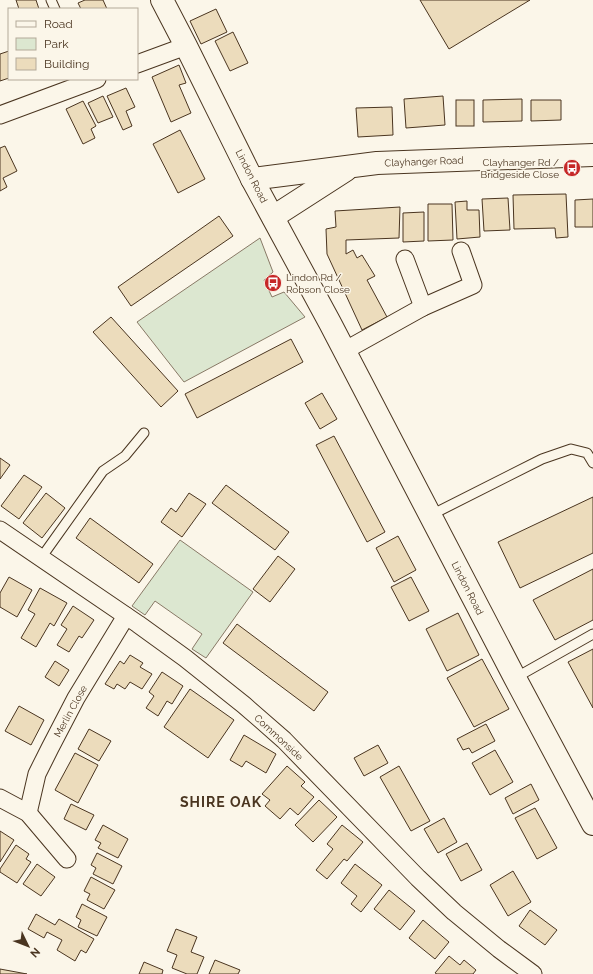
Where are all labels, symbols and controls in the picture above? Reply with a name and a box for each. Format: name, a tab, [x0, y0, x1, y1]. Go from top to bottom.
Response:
legend	[8, 8, 138, 80]
text: Road	[44, 17, 73, 31]
text: Park	[44, 37, 69, 51]
text: Building	[44, 57, 90, 71]
street label: Lindon Road	[233, 148, 270, 205]
street label: Clayhanger Road	[384, 155, 464, 168]
place label: Clayhanger Rd / Bridgeside Close	[481, 157, 559, 180]
bus stop icon: Clayhanger Rd / Bridgeside Close	[562, 158, 582, 178]
place label: Lindon Rd / Robson Close	[286, 272, 350, 295]
bus stop icon: Lindon Rd / Robson Close	[263, 273, 283, 293]
street label: Lindon Road	[449, 560, 486, 617]
street label: Merlin Close	[52, 683, 89, 739]
street label: Commonside	[252, 712, 305, 763]
district label: SHIRE OAK	[180, 794, 262, 810]
north arrow	[8, 926, 48, 966]
text: N	[27, 945, 43, 960]

